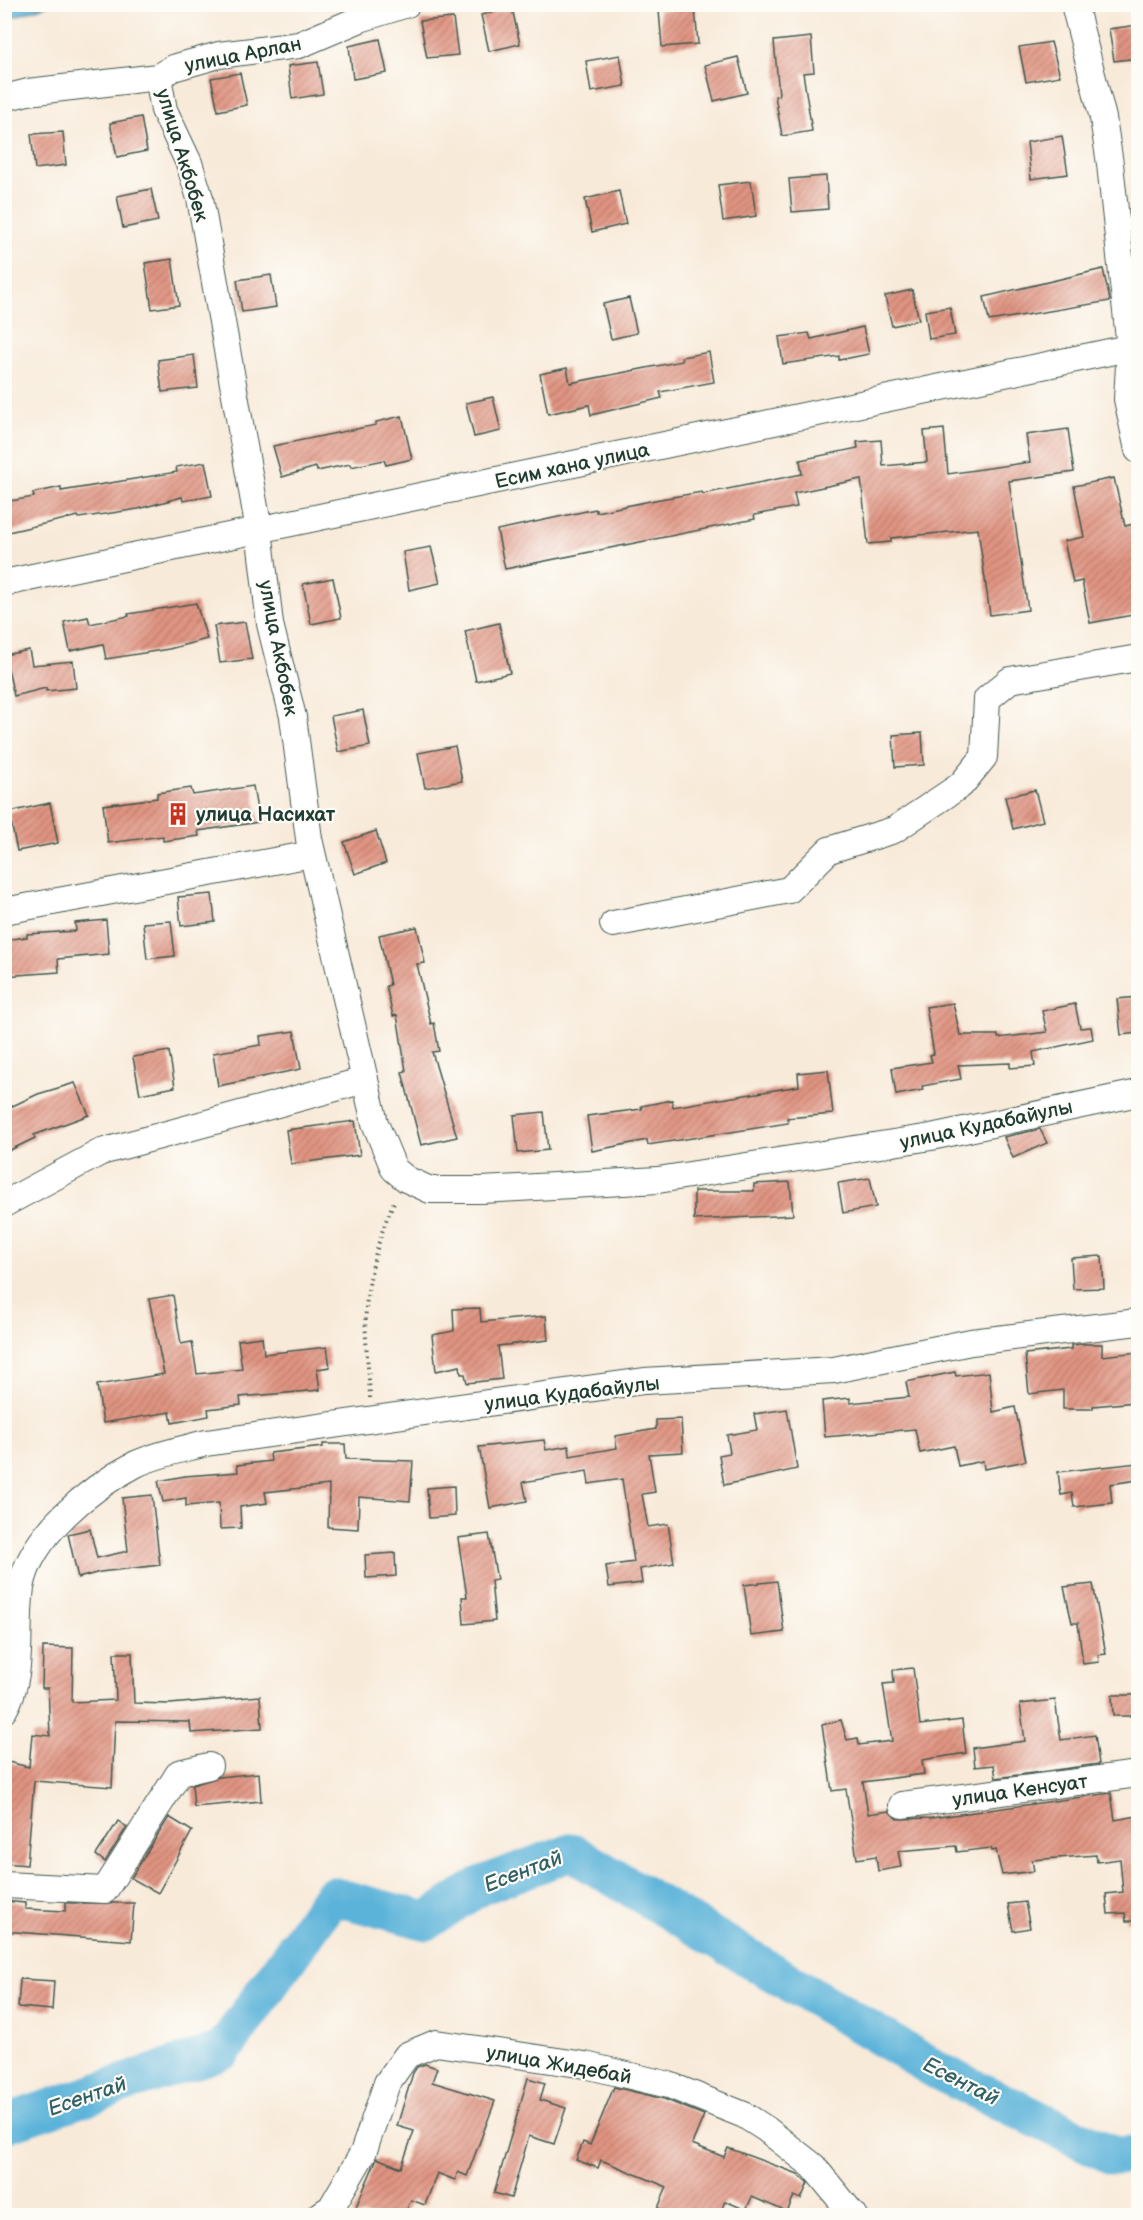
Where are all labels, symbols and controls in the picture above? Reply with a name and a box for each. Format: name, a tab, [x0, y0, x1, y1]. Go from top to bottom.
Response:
street label: улица Арлан	[183, 32, 304, 78]
street label: улица Акбобек	[150, 86, 214, 225]
street label: Есим хана улица	[493, 438, 652, 494]
street label: улица Акбобек	[253, 578, 303, 718]
building icon: улица Насихат	[165, 801, 191, 827]
place label: улица Насихат	[196, 803, 336, 827]
street label: улица Кудабайулы	[898, 1095, 1075, 1155]
street label: улица Кудабайулы	[483, 1371, 661, 1417]
street label: улица Кенсуат	[951, 1770, 1090, 1812]
water label: Есентай	[481, 1845, 566, 1898]
street label: улица Жидебай	[484, 2040, 633, 2090]
water label: Есентай	[919, 2052, 1003, 2111]
water label: Есентай	[44, 2071, 130, 2122]

